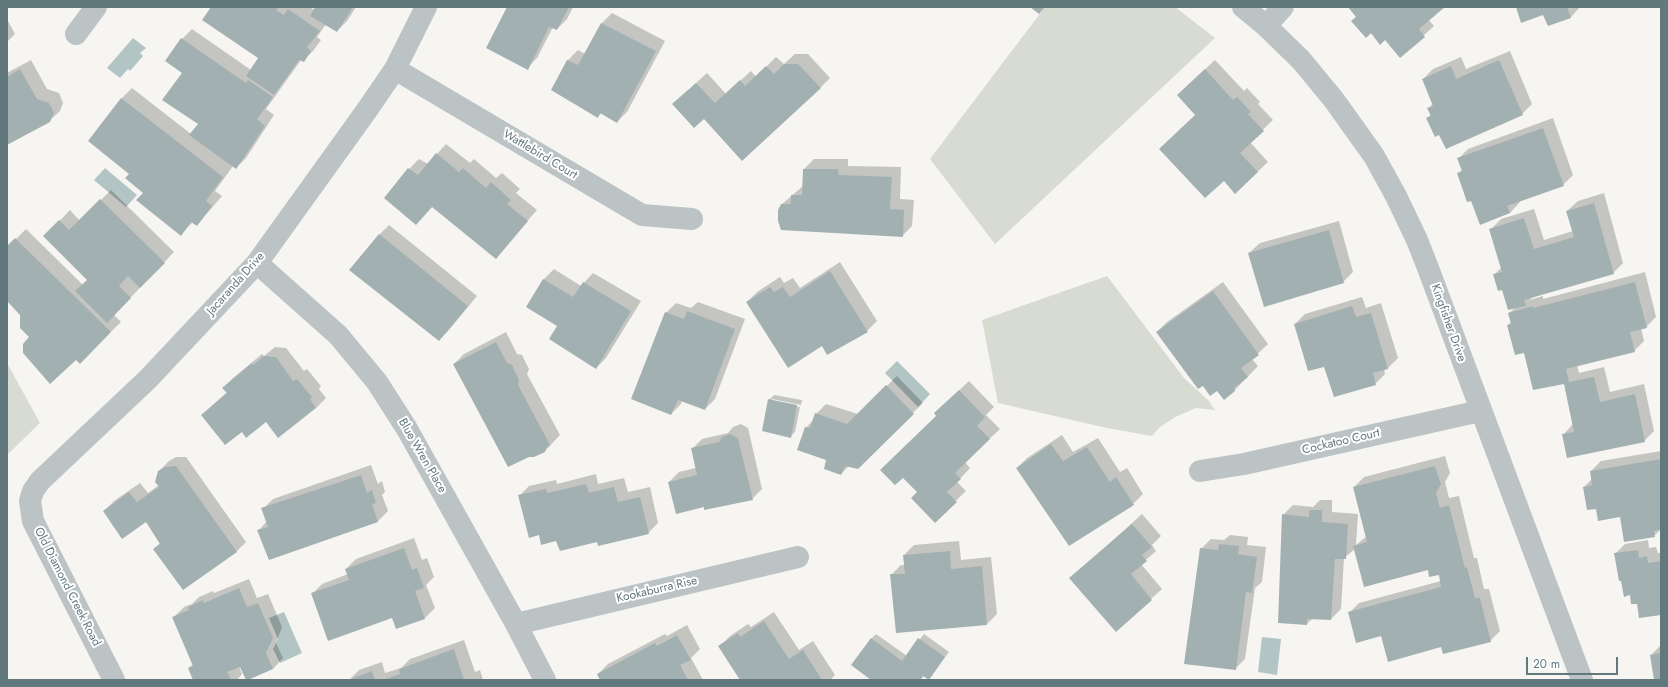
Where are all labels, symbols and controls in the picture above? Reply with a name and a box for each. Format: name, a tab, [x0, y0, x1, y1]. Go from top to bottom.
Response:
street label: Wattlebird Court	[500, 127, 580, 183]
street label: Jacaranda Drive	[204, 250, 268, 318]
street label: Kingfisher Drive	[1427, 282, 1469, 364]
street label: Blue Wren Place	[395, 416, 449, 496]
street label: Cockatoo Court	[1301, 426, 1381, 458]
street label: Old Diamond Creek Road	[31, 525, 103, 649]
street label: Kookaburra Rise	[615, 574, 699, 606]
scale bar	[1528, 649, 1620, 675]
text: 20 m	[1533, 655, 1560, 673]

